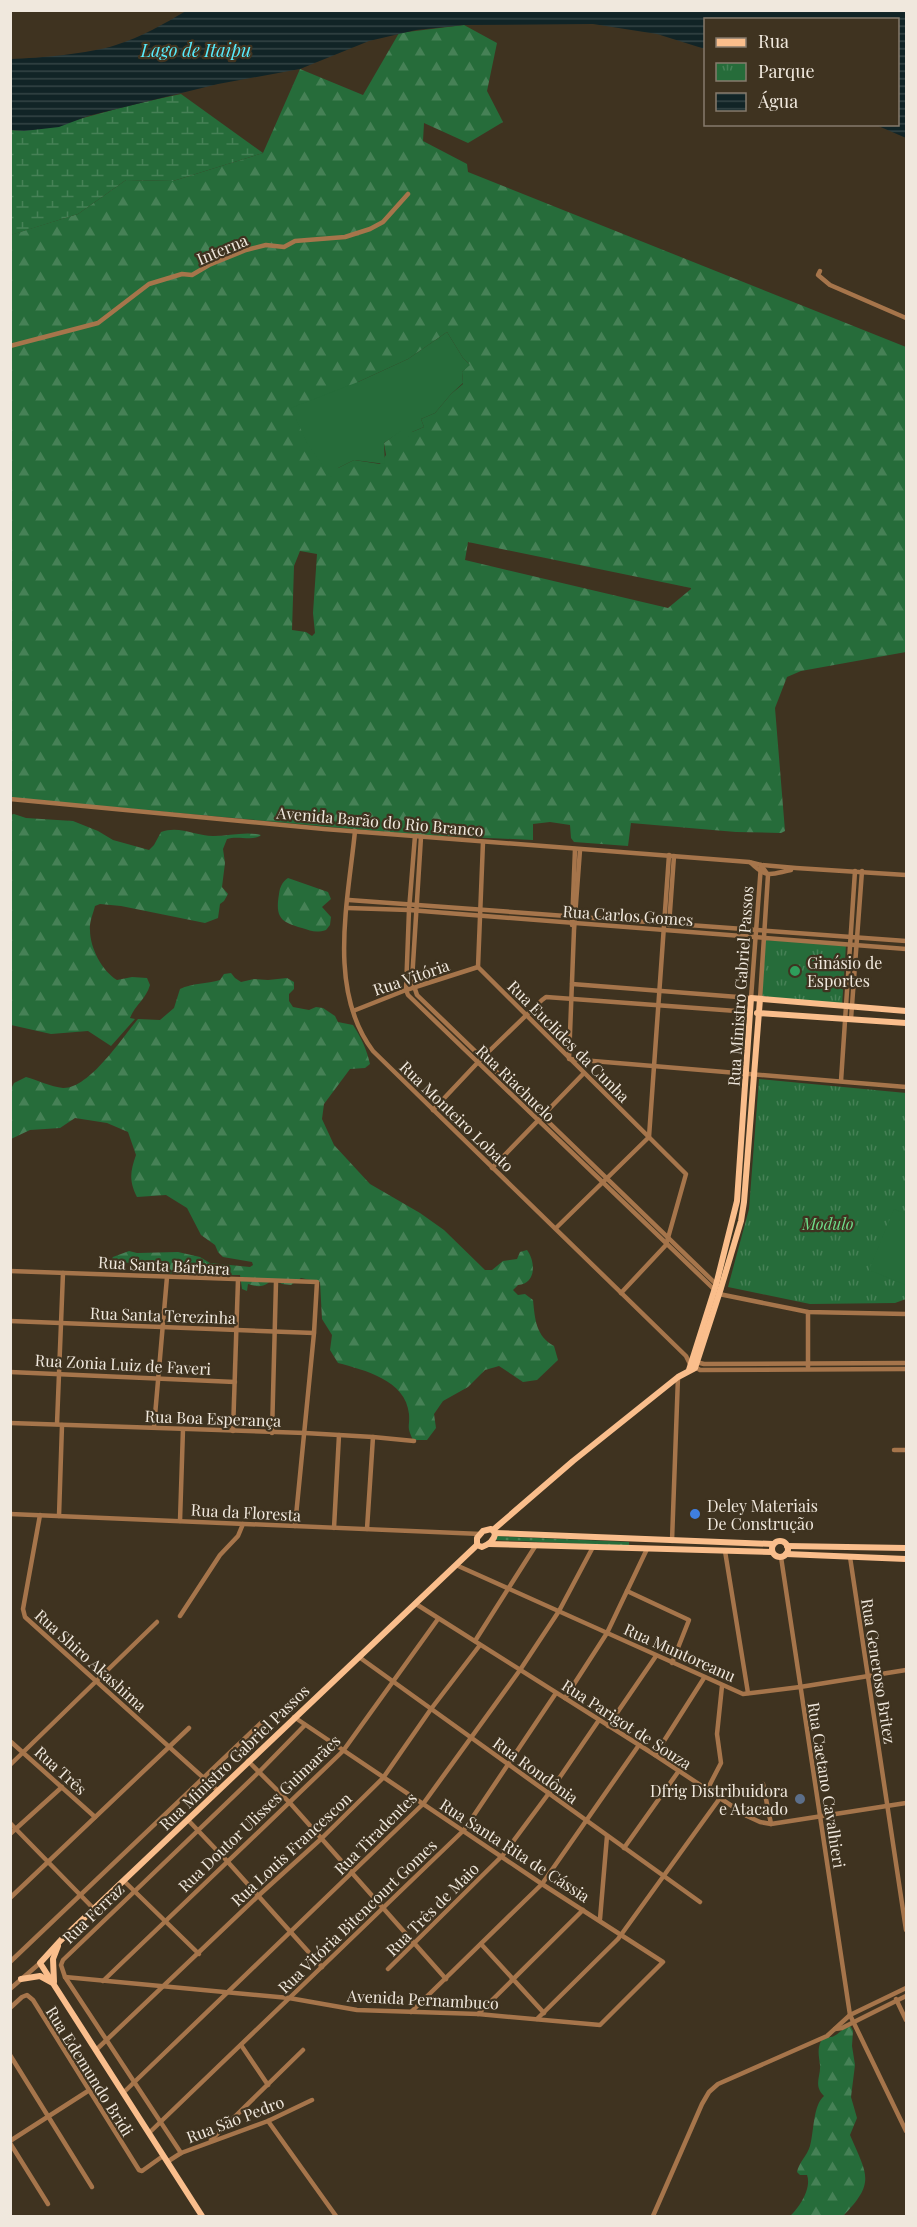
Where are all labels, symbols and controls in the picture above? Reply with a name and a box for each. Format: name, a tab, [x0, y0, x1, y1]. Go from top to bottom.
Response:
legend	[704, 18, 899, 126]
text: Rua	[758, 29, 789, 53]
water label: Lago de Itaipu	[140, 38, 251, 62]
text: Parque	[758, 59, 815, 83]
text: Água	[757, 89, 798, 113]
street label: Interna	[193, 229, 251, 269]
street label: Avenida Barão do Rio Branco	[275, 801, 485, 841]
street label: Rua Ministro Gabriel Passos	[723, 885, 757, 1087]
street label: Rua Carlos Gomes	[562, 900, 694, 930]
place label: Ginásio de Esportes	[807, 952, 882, 991]
street label: Rua Vitória	[370, 954, 452, 1000]
marker: Ginásio de Esportes	[788, 964, 802, 978]
street label: Rua Euclides da Cunha	[503, 975, 635, 1107]
street label: Rua Riachuelo	[472, 1040, 560, 1126]
street label: Rua Monteiro Lobato	[395, 1056, 519, 1176]
park label: Modulo	[801, 1213, 854, 1234]
street label: Rua Santa Bárbara	[98, 1251, 230, 1279]
street label: Rua Santa Terezinha	[90, 1302, 236, 1328]
street label: Rua Zonia Luiz de Faveri	[34, 1349, 212, 1379]
street label: Rua Boa Esperança	[144, 1405, 282, 1431]
place label: Deley Materiais De Construção	[707, 1495, 818, 1534]
street label: Rua da Floresta	[190, 1499, 302, 1525]
marker: Deley Materiais De Construção	[688, 1507, 702, 1521]
street label: Rua Generoso Britez	[857, 1597, 901, 1746]
street label: Rua Shiro Akashima	[31, 1604, 151, 1716]
street label: Rua Muntoreanu	[621, 1618, 739, 1686]
street label: Rua Parigot de Souza	[558, 1674, 696, 1774]
street label: Rua Ministro Gabriel Passos	[155, 1680, 313, 1834]
street label: Rua Caetano Cavalhieri	[804, 1701, 851, 1870]
street label: Rua Doutor Ulisses Guimarães	[173, 1730, 345, 1896]
street label: Rua Rondônia	[489, 1732, 583, 1808]
street label: Rua Três	[31, 1741, 91, 1799]
place label: Dfrig Distribuidora e Atacado	[650, 1780, 788, 1819]
street label: Rua Louis Francescon	[226, 1787, 356, 1910]
street label: Rua Tiradentes	[329, 1787, 421, 1879]
marker: Dfrig Distribuidora e Atacado	[793, 1792, 807, 1806]
street label: Rua Santa Rita de Cássia	[436, 1794, 594, 1906]
street label: Rua Vitória Bitencourt Gomes	[273, 1834, 441, 1998]
street label: Rua Três de Maio	[381, 1858, 483, 1960]
street label: Rua Ferraz	[58, 1878, 129, 1948]
street label: Avenida Pernambuco	[345, 1984, 500, 2013]
street label: Rua Edemundo Bridi	[42, 2002, 139, 2140]
street label: Rua São Pedro	[183, 2091, 287, 2147]

